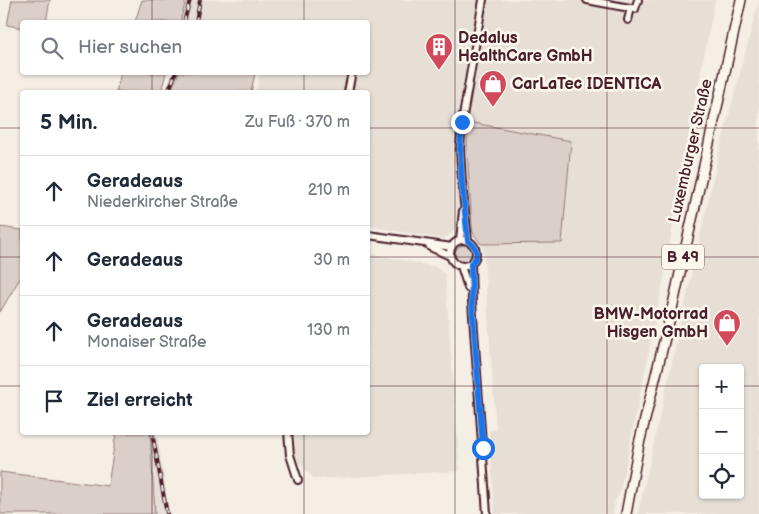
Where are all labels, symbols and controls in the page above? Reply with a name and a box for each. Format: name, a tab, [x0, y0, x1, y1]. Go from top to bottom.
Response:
search box	[20, 20, 370, 75]
place label: Dedalus HealthCare GmbH	[458, 29, 593, 66]
building icon: Dedalus HealthCare GmbH	[424, 32, 454, 71]
icon: search	[38, 34, 66, 62]
text: Hier suchen	[78, 36, 182, 59]
shop icon: CarLaTec IDENTICA	[478, 69, 508, 108]
place label: CarLaTec IDENTICA	[512, 75, 662, 94]
street label: Luxemburger Straße	[665, 77, 717, 225]
text: 5 Min.	[40, 110, 97, 135]
route end	[451, 111, 474, 134]
text: Zu Fuß · 370 m	[245, 113, 350, 132]
text: Geradeaus	[87, 170, 183, 193]
icon: ahead	[40, 177, 68, 205]
text: 210 m	[308, 181, 350, 200]
text: Niederkircher Straße	[87, 193, 238, 212]
road number: B 49	[662, 244, 704, 270]
icon: ahead	[40, 247, 68, 275]
text: Geradeaus	[87, 249, 183, 272]
text: 30 m	[313, 251, 350, 270]
place label: BMW-Motorrad Hisgen GmbH	[594, 305, 708, 342]
shop icon: BMW-Motorrad Hisgen GmbH	[712, 308, 742, 347]
text: Geradeaus	[87, 310, 183, 333]
icon: ahead	[40, 317, 68, 345]
text: 130 m	[307, 321, 350, 340]
text: Monaiser Straße	[87, 333, 206, 352]
map controls	[699, 364, 744, 499]
button: +	[699, 364, 744, 409]
icon: arrive	[40, 387, 68, 415]
text: Ziel erreicht	[87, 389, 193, 412]
button: −	[699, 409, 744, 454]
route start	[472, 437, 495, 460]
button: locate	[699, 454, 744, 499]

